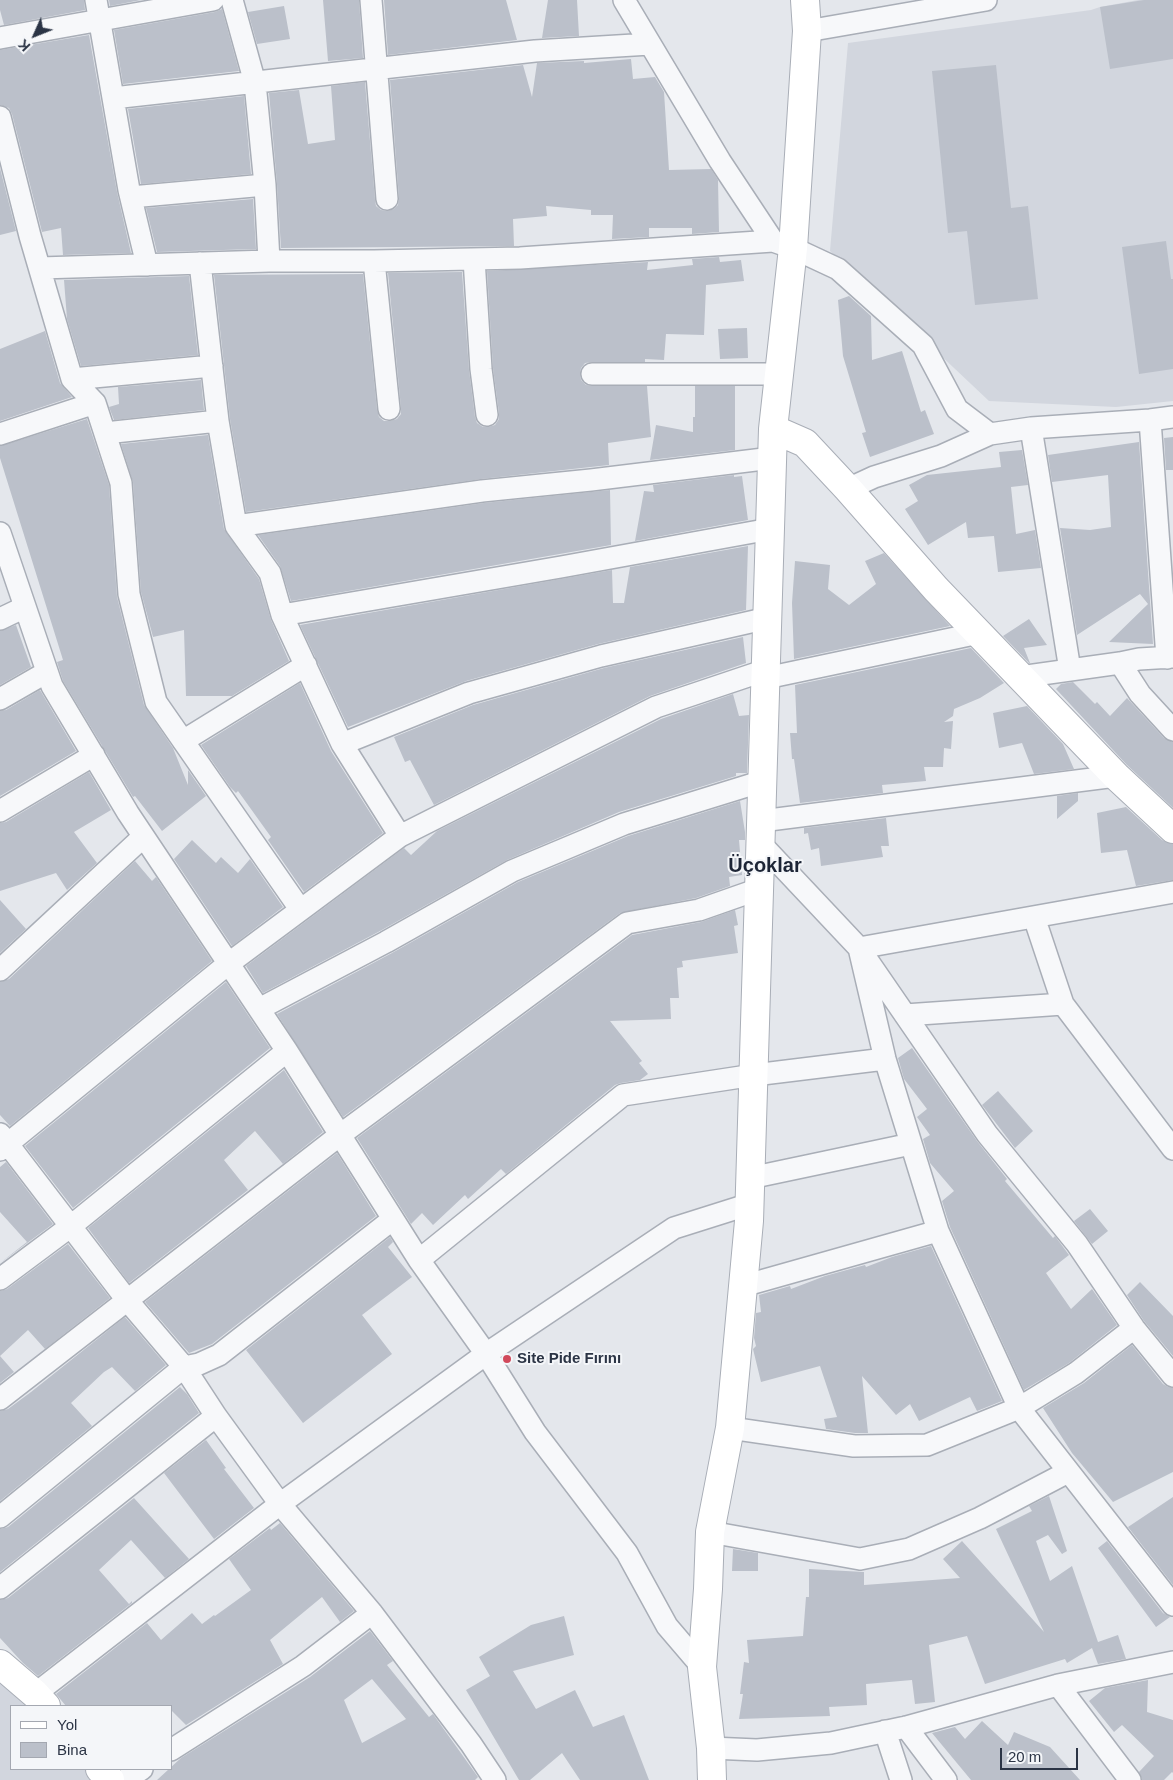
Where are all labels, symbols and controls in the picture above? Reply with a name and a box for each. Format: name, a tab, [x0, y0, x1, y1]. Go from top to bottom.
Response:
north arrow	[10, 10, 60, 60]
text: K	[15, 36, 33, 55]
district label: Üçoklar	[728, 854, 802, 878]
place label: Site Pide Fırını	[517, 1350, 621, 1368]
marker: Site Pide Fırını	[501, 1353, 513, 1365]
legend	[10, 1705, 172, 1770]
text: Yol	[57, 1716, 77, 1733]
scale bar	[1003, 1738, 1080, 1770]
text: Bina	[57, 1741, 87, 1758]
text: 20 m	[1008, 1748, 1041, 1765]

